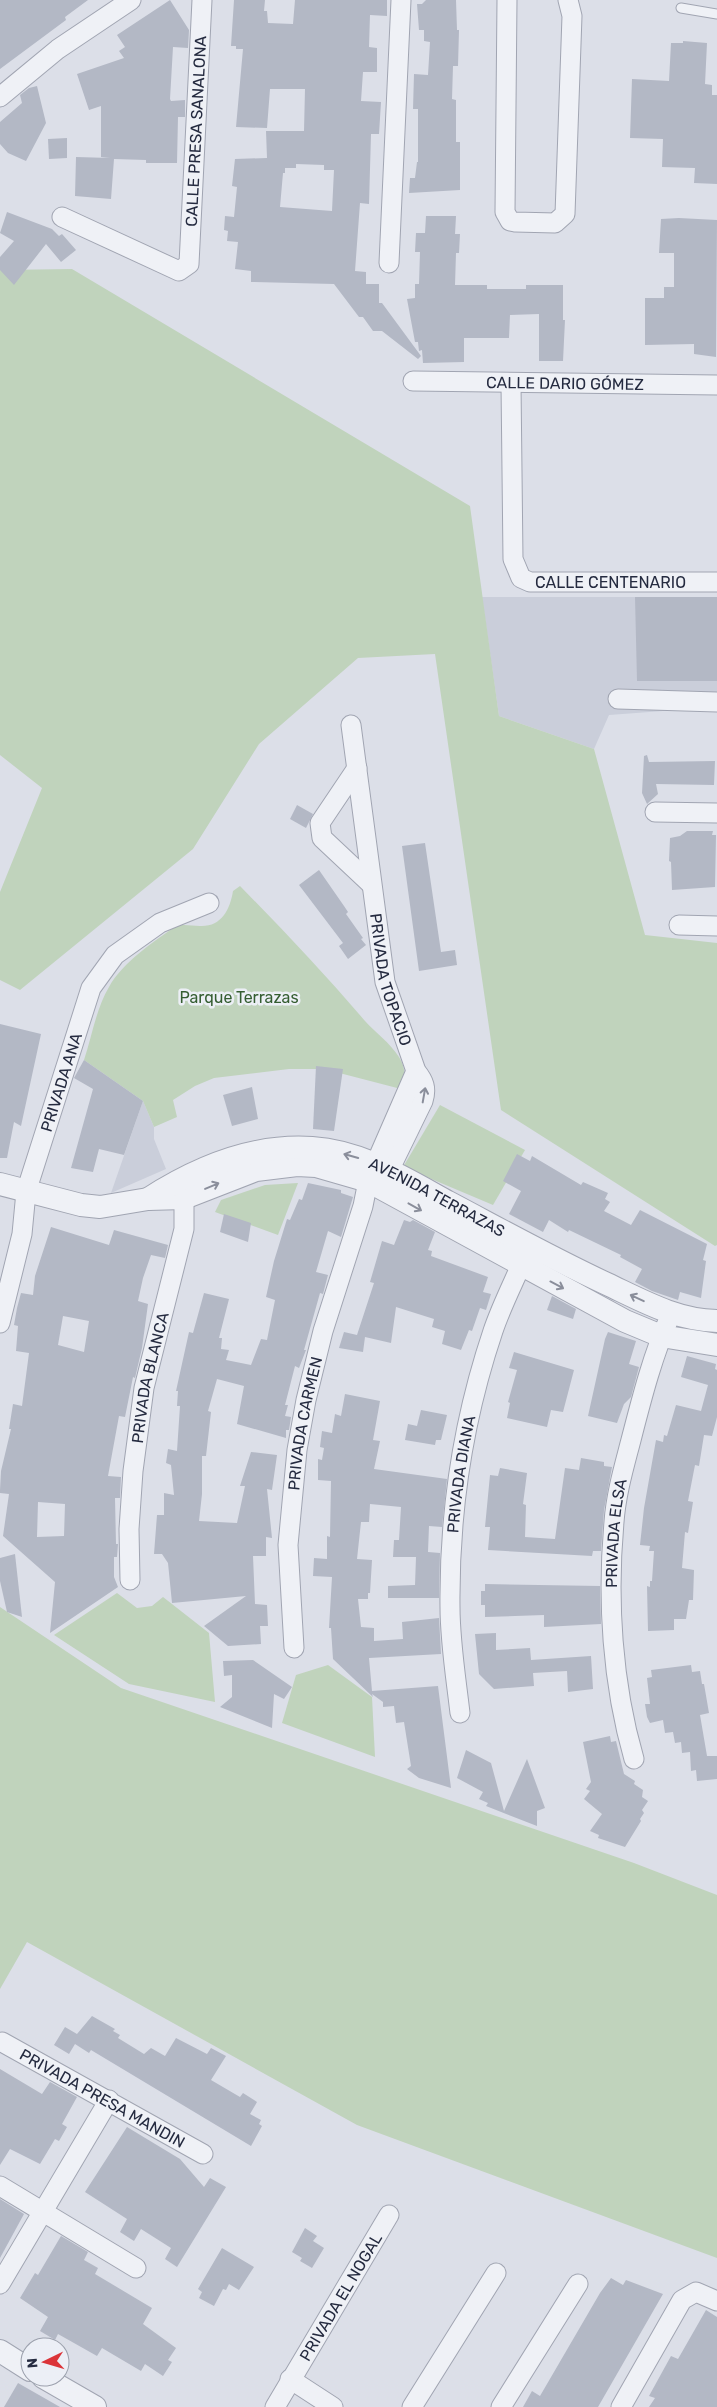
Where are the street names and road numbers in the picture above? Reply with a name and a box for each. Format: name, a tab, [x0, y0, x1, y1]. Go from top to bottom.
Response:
street label: CALLE PRESA SANALONA	[182, 35, 210, 227]
street label: CALLE DARIO GÓMEZ	[486, 373, 644, 394]
street label: CALLE CENTENARIO	[535, 573, 686, 592]
street label: PRIVADA TOPACIO	[366, 912, 415, 1048]
street label: PRIVADA ANA	[37, 1030, 86, 1134]
street label: AVENIDA TERRAZAS	[366, 1154, 508, 1241]
street label: PRIVADA BLANCA	[128, 1310, 173, 1444]
street label: PRIVADA CARMEN	[284, 1355, 326, 1491]
street label: PRIVADA DIANA	[443, 1413, 479, 1534]
street label: PRIVADA ELSA	[602, 1477, 631, 1588]
street label: PRIVADA PRESA MANDIN	[16, 2045, 188, 2152]
street label: PRIVADA EL NOGAL	[296, 2230, 386, 2365]

